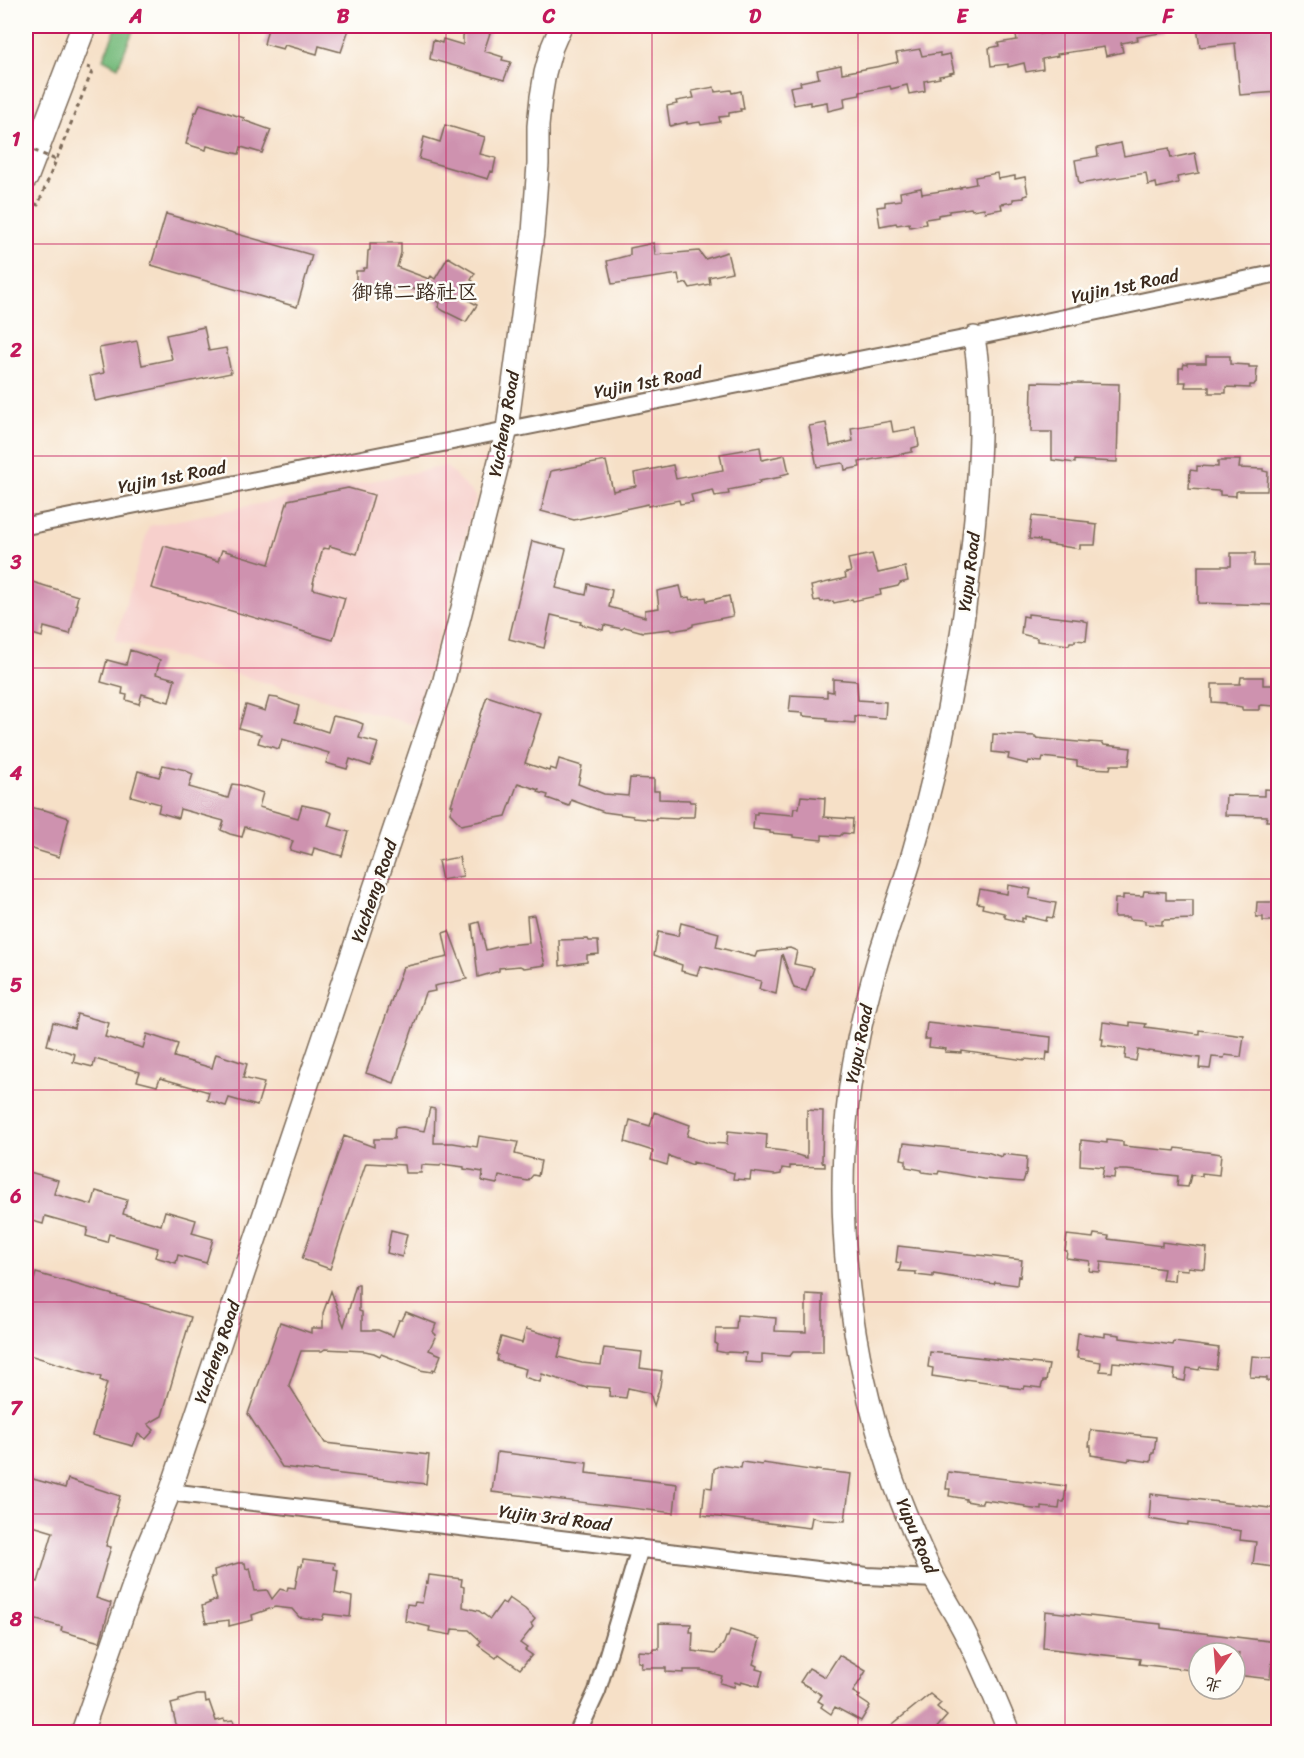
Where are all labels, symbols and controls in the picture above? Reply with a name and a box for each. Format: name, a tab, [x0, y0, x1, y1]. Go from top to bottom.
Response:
text: A	[128, 0, 143, 34]
text: B	[337, 0, 350, 34]
text: C	[542, 0, 556, 34]
text: D	[749, 0, 762, 34]
text: E	[956, 0, 969, 34]
text: F	[1162, 0, 1175, 34]
text: 1	[12, 122, 21, 157]
street label: Yujin 1st Road	[1068, 259, 1183, 313]
district label: 御锦二路社区	[352, 273, 478, 311]
text: 2	[9, 333, 22, 368]
street label: Yujin 1st Road	[591, 356, 706, 408]
street label: Yucheng Road	[479, 367, 529, 480]
street label: Yujin 1st Road	[115, 451, 230, 503]
street label: Yupu Road	[948, 529, 990, 614]
text: 3	[10, 545, 22, 580]
text: 4	[9, 756, 23, 791]
street label: Yucheng Road	[341, 834, 407, 947]
text: 5	[10, 968, 22, 1003]
street label: Yupu Road	[836, 1000, 883, 1086]
text: 6	[9, 1179, 22, 1214]
street label: Yucheng Road	[184, 1295, 250, 1408]
text: 7	[10, 1391, 23, 1426]
street label: Yupu Road	[887, 1493, 948, 1580]
street label: Yujin 3rd Road	[497, 1495, 614, 1541]
text: 8	[9, 1602, 23, 1637]
north arrow	[1187, 1641, 1247, 1701]
text: 北	[1201, 1669, 1225, 1701]

